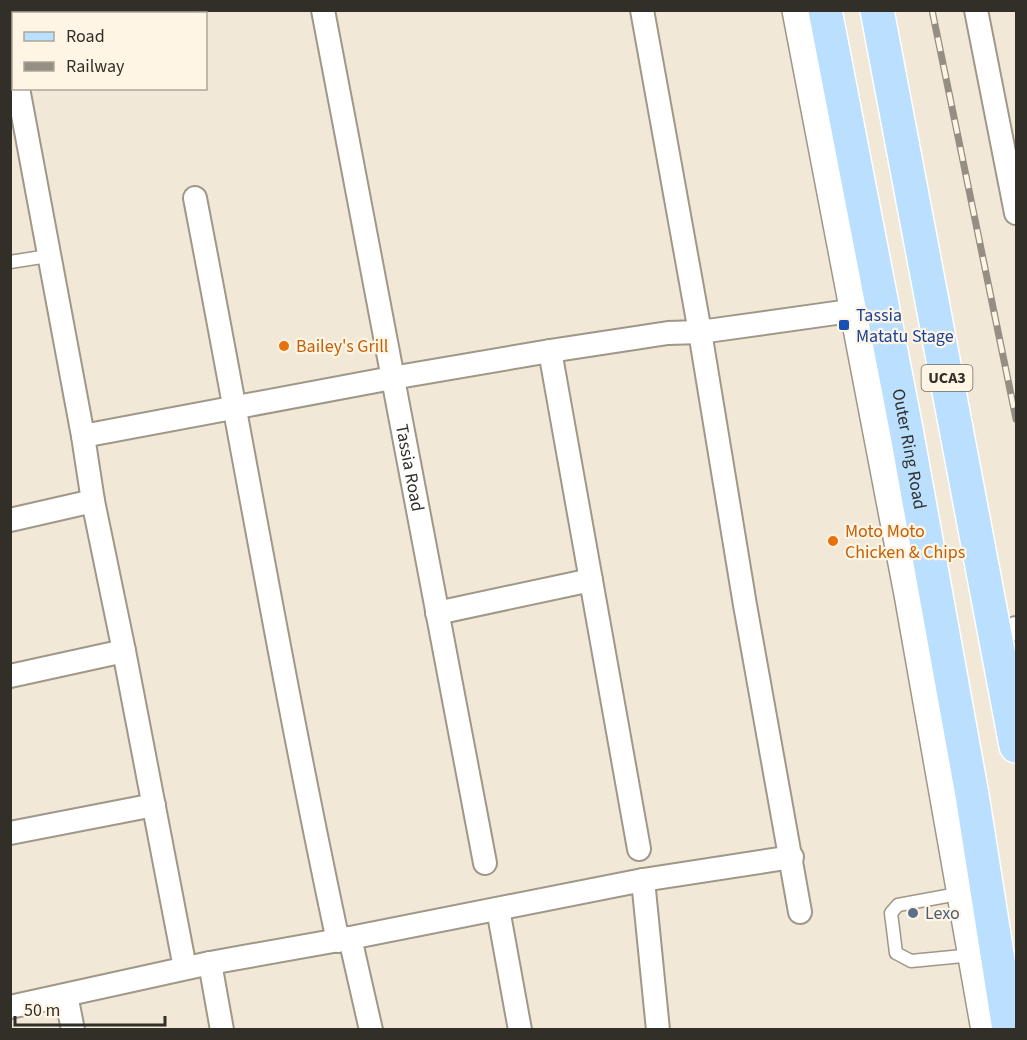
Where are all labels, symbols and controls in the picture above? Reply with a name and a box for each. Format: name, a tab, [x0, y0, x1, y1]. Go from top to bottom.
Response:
legend	[12, 12, 207, 90]
text: Road	[66, 24, 105, 49]
text: Railway	[66, 54, 125, 79]
place label: Tassia Matatu Stage	[856, 303, 954, 349]
marker: Tassia Matatu Stage	[837, 318, 851, 332]
place label: Bailey's Grill	[296, 334, 388, 359]
marker: Bailey's Grill	[277, 339, 291, 353]
road number: UCA3	[922, 365, 972, 391]
street label: Outer Ring Road	[886, 386, 933, 511]
street label: Tassia Road	[389, 422, 430, 514]
place label: Moto Moto Chicken & Chips	[845, 519, 965, 565]
marker: Moto Moto Chicken & Chips	[826, 534, 840, 548]
place label: Lexo	[925, 901, 960, 926]
marker: Lexo	[906, 906, 920, 920]
scale bar	[15, 989, 165, 1027]
text: 50 m	[24, 998, 60, 1023]

